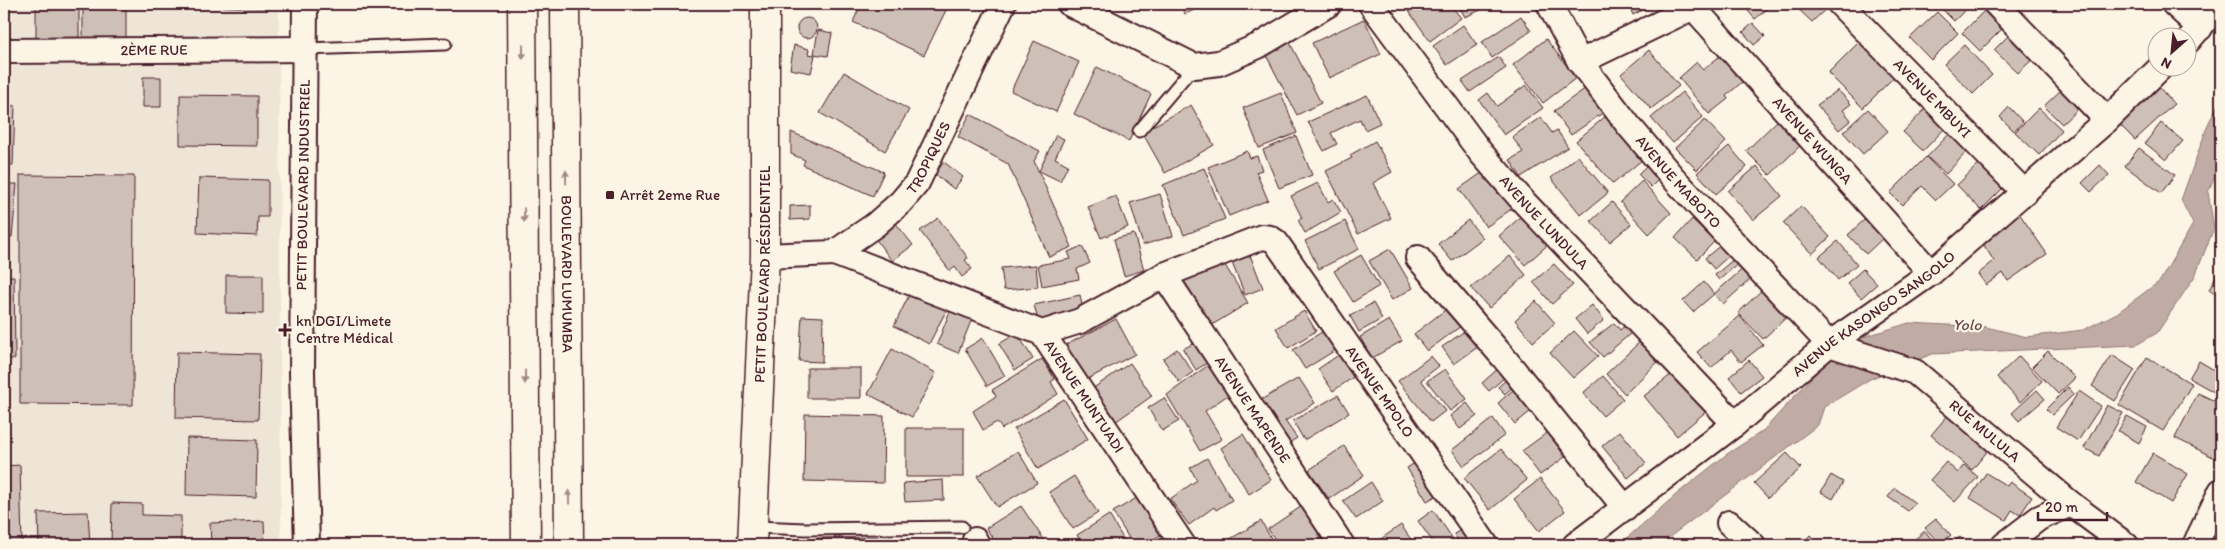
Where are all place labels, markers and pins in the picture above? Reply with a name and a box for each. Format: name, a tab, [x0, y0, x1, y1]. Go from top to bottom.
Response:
place label: Arrêt 2eme Rue	[620, 186, 720, 204]
marker: Arrêt 2eme Rue	[604, 189, 616, 201]
place label: kn DGI/Limete Centre Médical	[296, 312, 394, 347]
marker: kn DGI/Limete Centre Médical	[278, 323, 292, 337]

